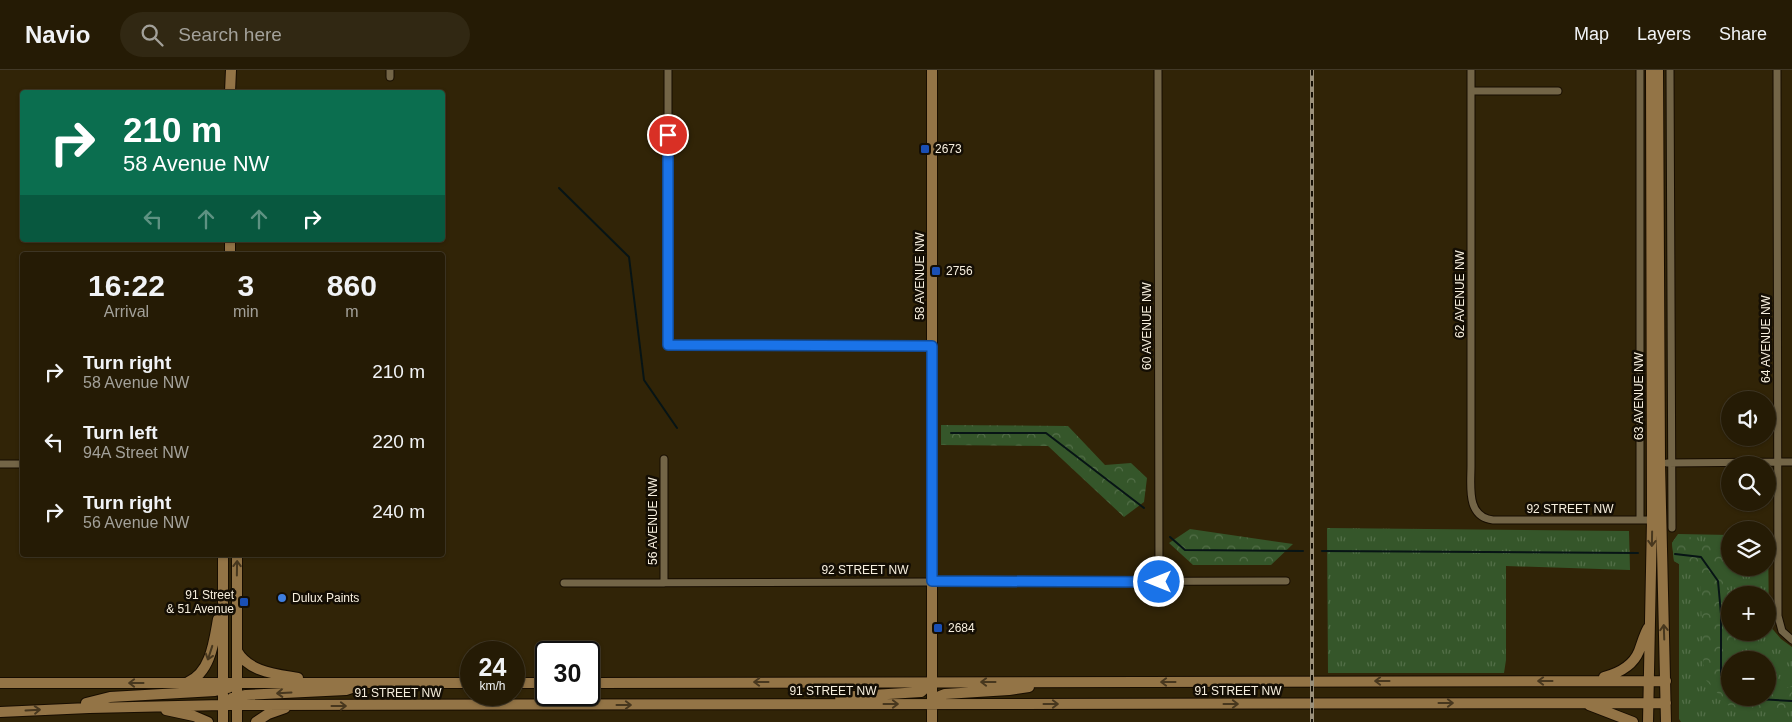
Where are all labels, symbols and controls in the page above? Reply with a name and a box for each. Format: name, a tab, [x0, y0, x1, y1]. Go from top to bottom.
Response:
search box	[120, 12, 470, 57]
text: Navio	[25, 21, 90, 48]
icon: search	[138, 21, 166, 49]
text: Search here	[178, 24, 282, 45]
text: Map	[1574, 24, 1609, 44]
text: Layers	[1637, 24, 1691, 44]
text: Share	[1719, 24, 1767, 44]
icon: right	[40, 110, 105, 175]
text: 210 m	[123, 110, 222, 149]
pin	[647, 114, 689, 156]
icon: arrive	[654, 121, 682, 149]
place label: 2673	[935, 142, 962, 156]
marker: 2673	[919, 143, 931, 155]
text: 58 Avenue NW	[123, 151, 269, 176]
icon: left	[139, 205, 167, 233]
icon: ahead	[192, 205, 220, 233]
icon: ahead	[245, 205, 273, 233]
icon: right	[298, 205, 326, 233]
street label: 58 AVENUE NW	[913, 231, 927, 320]
street label: 62 AVENUE NW	[1453, 249, 1467, 338]
place label: 2756	[946, 264, 973, 278]
marker: 2756	[930, 265, 942, 277]
text: 16:22	[88, 269, 165, 302]
text: 3	[237, 269, 254, 302]
text: 860	[327, 269, 377, 302]
street label: 60 AVENUE NW	[1140, 281, 1154, 370]
street label: 64 AVENUE NW	[1759, 294, 1773, 383]
text: Arrival	[104, 303, 149, 320]
text: min	[233, 303, 259, 320]
text: m	[345, 303, 358, 320]
street label: 63 AVENUE NW	[1632, 351, 1646, 440]
text: Turn right	[83, 352, 171, 373]
icon: right	[40, 358, 68, 386]
text: 210 m	[372, 361, 425, 382]
text: 58 Avenue NW	[83, 374, 189, 391]
map controls	[1721, 391, 1776, 706]
button: sound	[1721, 391, 1776, 446]
text: Turn left	[83, 422, 158, 443]
icon: left	[40, 428, 68, 456]
text: 220 m	[372, 431, 425, 452]
text: 94A Street NW	[83, 444, 189, 461]
button: search	[1721, 456, 1776, 511]
street label: 56 AVENUE NW	[646, 476, 660, 565]
text: Turn right	[83, 492, 171, 513]
icon: right	[40, 498, 68, 526]
text: 240 m	[372, 501, 425, 522]
street label: 92 STREET NW	[1526, 502, 1614, 516]
text: 56 Avenue NW	[83, 514, 189, 531]
button: layers	[1721, 521, 1776, 576]
one-way arrow	[1647, 530, 1657, 546]
position arrow	[1132, 555, 1184, 607]
one-way arrow	[232, 560, 242, 576]
street label: 92 STREET NW	[821, 563, 909, 577]
button: +	[1721, 586, 1776, 641]
place label: 91 Street & 51 Avenue	[166, 588, 235, 616]
place label: Dulux Paints	[292, 591, 359, 605]
marker: Dulux Paints	[276, 592, 288, 604]
marker: 91 Street & 51 Avenue	[238, 596, 250, 608]
place label: 2684	[948, 621, 975, 635]
marker: 2684	[932, 622, 944, 634]
one-way arrow	[1659, 624, 1669, 640]
speed limit sign: 30	[535, 641, 600, 706]
one-way arrow	[204, 645, 214, 661]
button: −	[1721, 651, 1776, 706]
text: 24	[479, 653, 506, 681]
one-way arrow	[1375, 676, 1391, 686]
one-way arrow	[1537, 676, 1554, 686]
one-way arrow	[753, 677, 770, 687]
one-way arrow	[980, 677, 996, 687]
one-way arrow	[1160, 677, 1176, 687]
one-way arrow	[128, 678, 144, 688]
text: km/h	[479, 679, 506, 693]
street label: 91 STREET NW	[789, 684, 877, 698]
street label: 91 STREET NW	[1194, 684, 1282, 698]
street label: 91 STREET NW	[354, 686, 442, 700]
one-way arrow	[276, 688, 292, 697]
one-way arrow	[1437, 698, 1453, 708]
one-way arrow	[883, 699, 899, 709]
one-way arrow	[1042, 699, 1058, 709]
one-way arrow	[1222, 699, 1238, 709]
one-way arrow	[616, 700, 632, 709]
one-way arrow	[330, 701, 347, 711]
one-way arrow	[24, 705, 40, 715]

